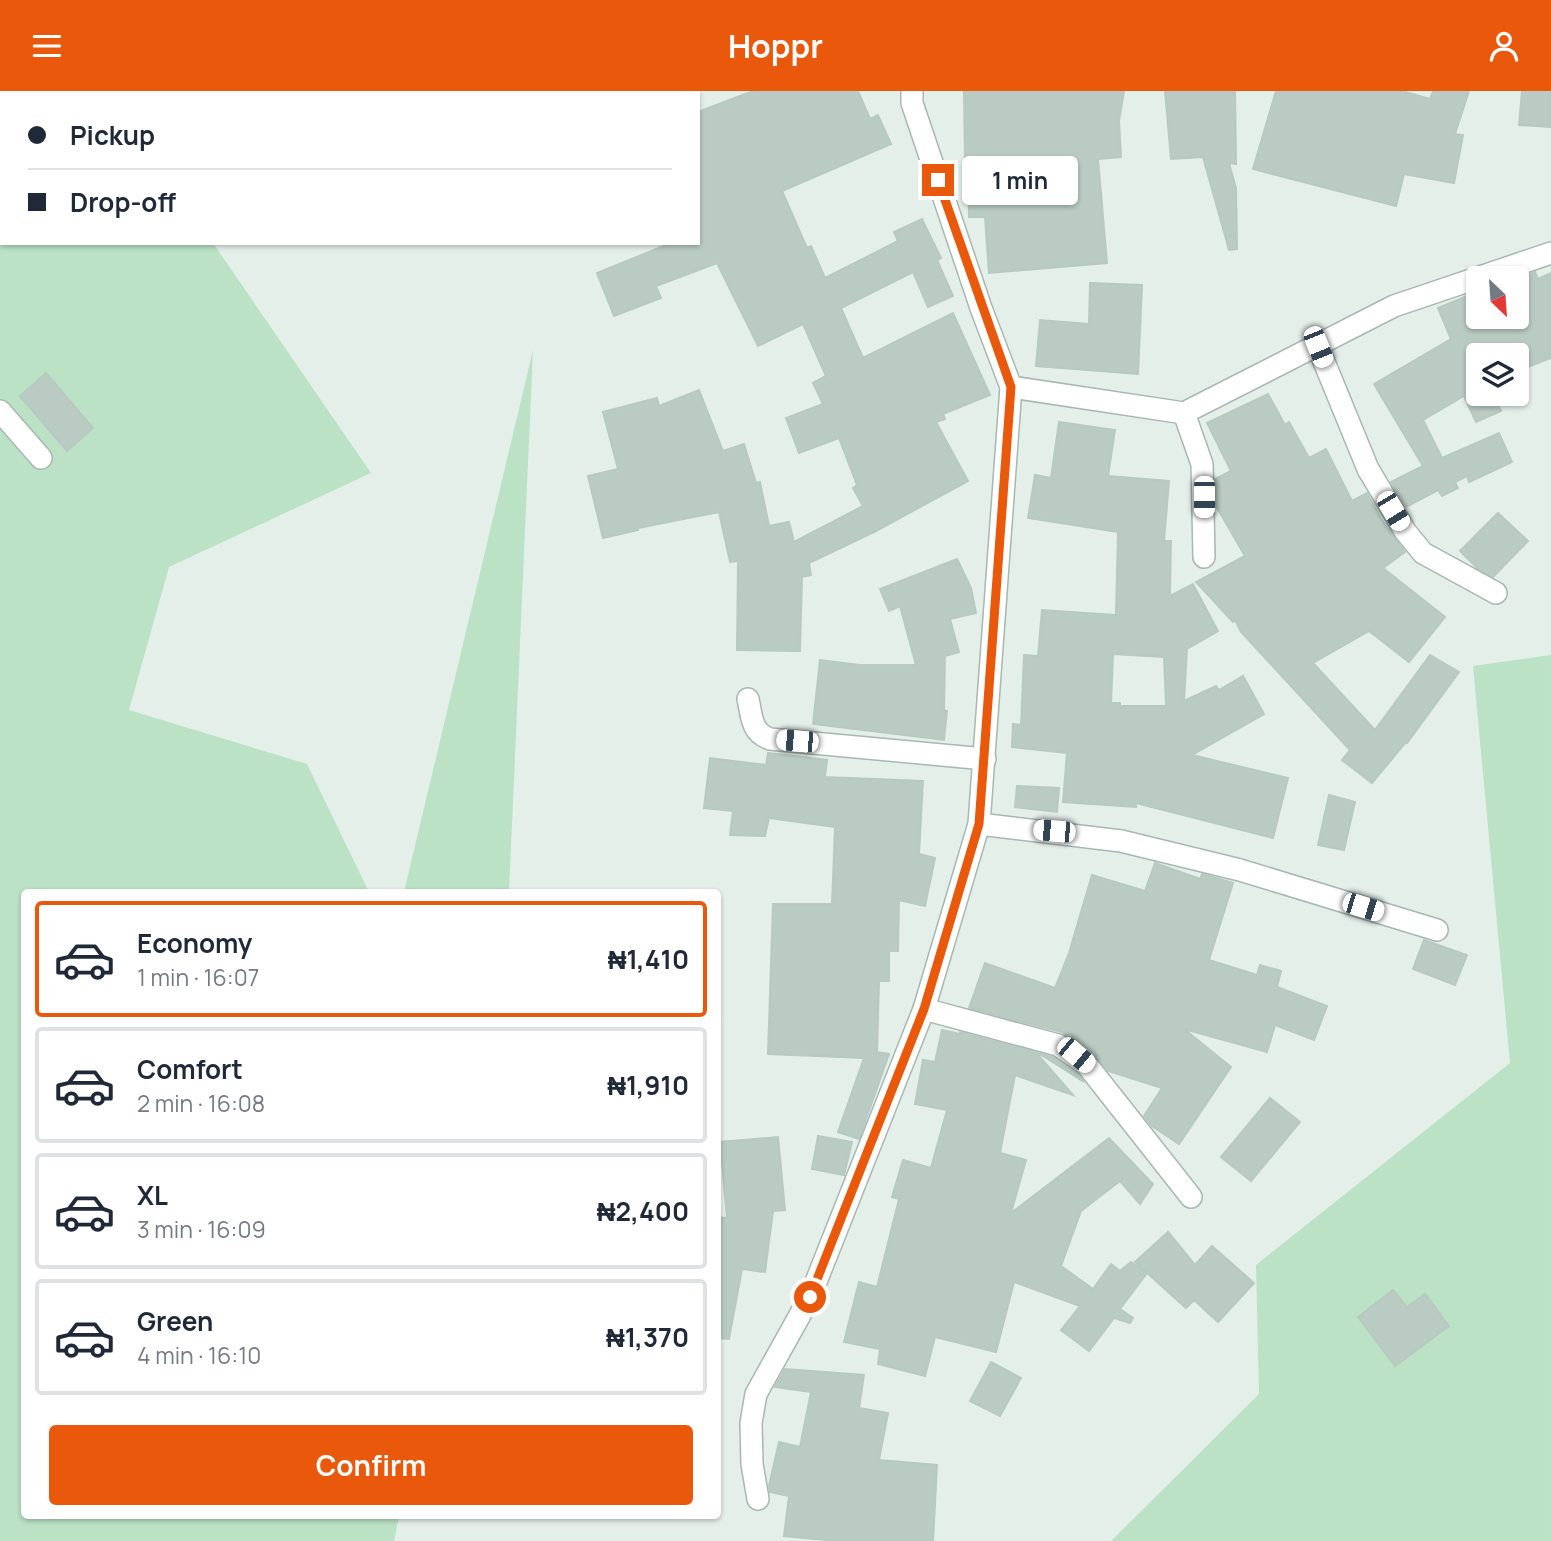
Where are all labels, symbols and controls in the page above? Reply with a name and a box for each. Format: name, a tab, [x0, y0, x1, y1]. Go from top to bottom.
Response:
text: Hoppr	[728, 24, 823, 68]
icon: menu	[28, 27, 66, 65]
icon: person	[1485, 27, 1523, 65]
text: Pickup	[70, 117, 155, 153]
callout: 1 min	[962, 155, 1078, 205]
route end	[922, 164, 954, 196]
text: 1 min	[992, 164, 1048, 196]
text: Drop-off	[70, 184, 176, 220]
north arrow	[1466, 266, 1530, 329]
map controls	[1466, 266, 1529, 406]
car	[1301, 324, 1336, 370]
button: layers	[1466, 343, 1529, 406]
car	[1194, 476, 1215, 518]
car	[1374, 488, 1413, 534]
car	[776, 729, 819, 753]
car	[1033, 819, 1076, 843]
car	[1340, 891, 1387, 923]
text: Economy	[137, 925, 252, 961]
icon: car	[53, 928, 116, 991]
text: ₦1,410	[608, 941, 689, 977]
text: 1 min · 16:07	[137, 961, 259, 993]
car	[1054, 1033, 1099, 1077]
text: Comfort	[137, 1051, 243, 1087]
icon: car	[53, 1054, 116, 1117]
text: ₦1,910	[607, 1067, 689, 1103]
text: 2 min · 16:08	[137, 1087, 265, 1119]
text: XL	[137, 1177, 168, 1213]
icon: car	[53, 1180, 116, 1243]
text: ₦2,400	[597, 1193, 689, 1229]
text: 3 min · 16:09	[137, 1213, 266, 1245]
route start	[794, 1281, 826, 1313]
text: Green	[137, 1303, 213, 1339]
icon: car	[53, 1306, 116, 1369]
text: ₦1,370	[606, 1319, 689, 1355]
text: 4 min · 16:10	[137, 1339, 261, 1371]
button: Confirm	[49, 1425, 693, 1505]

